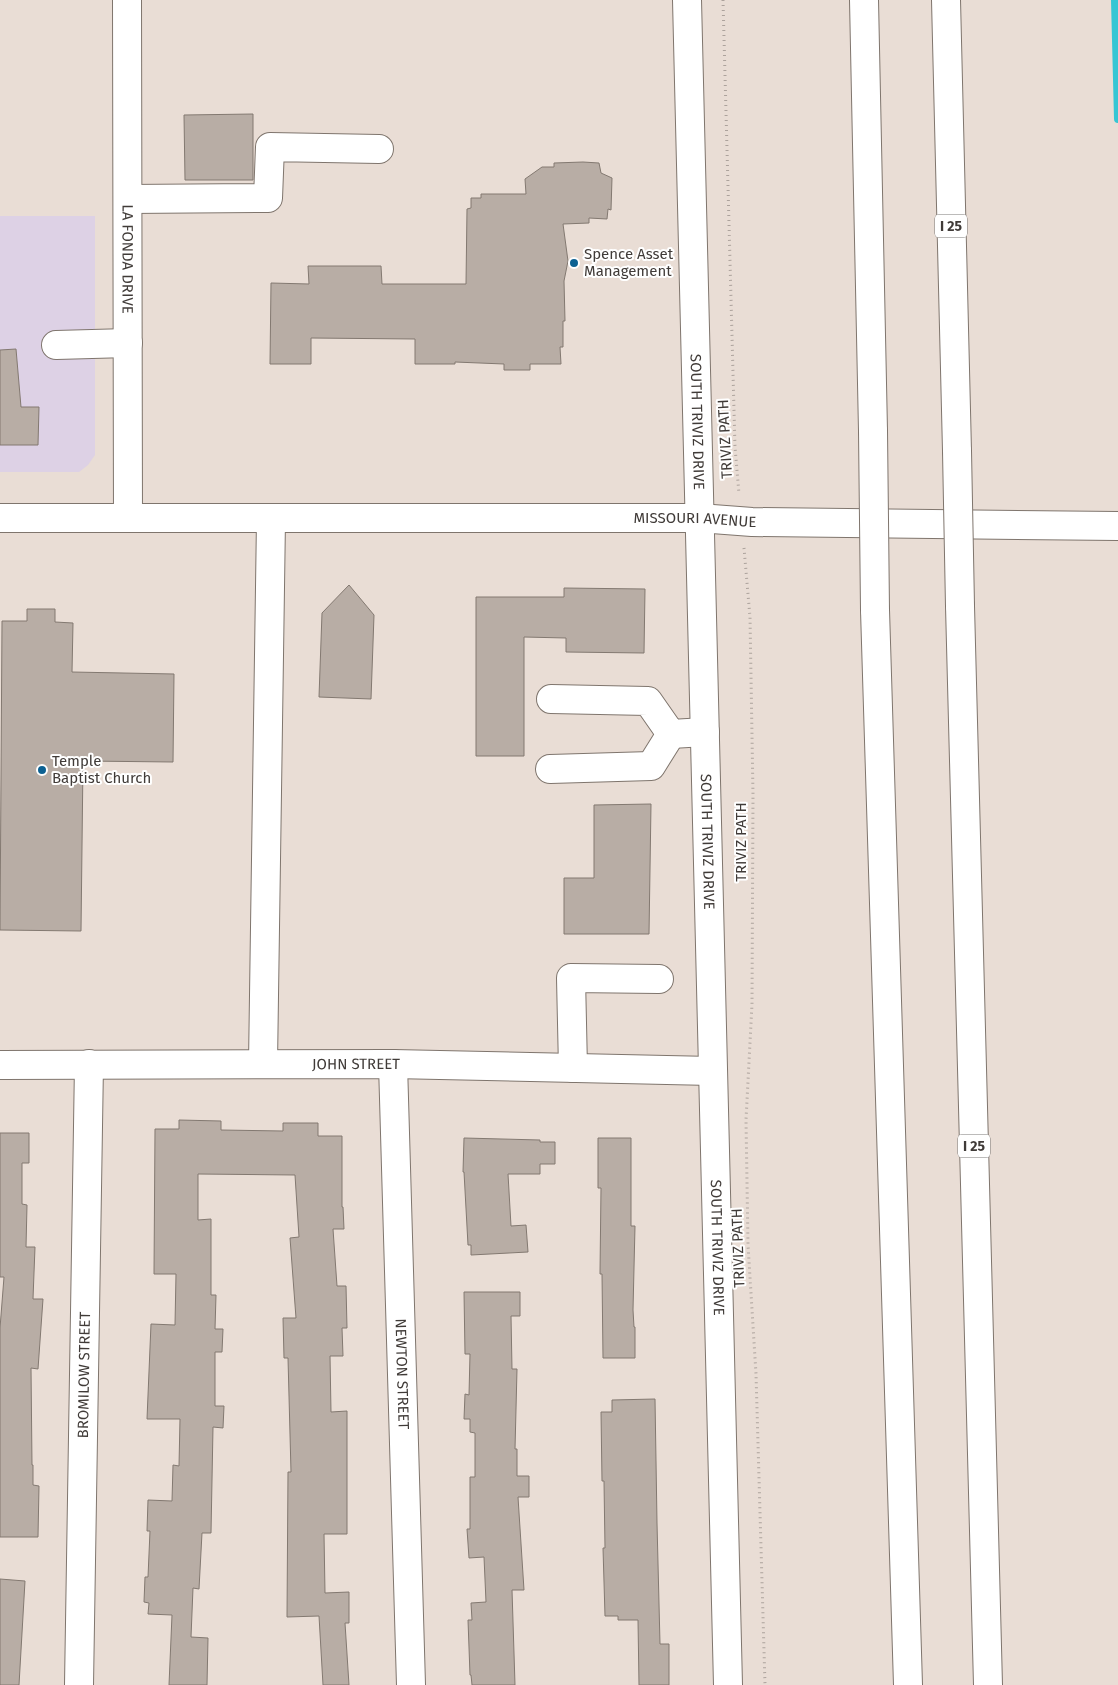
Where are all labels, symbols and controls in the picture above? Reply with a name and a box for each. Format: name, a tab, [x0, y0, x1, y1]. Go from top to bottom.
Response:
street label: LA FONDA DRIVE	[118, 204, 137, 314]
road number: I 25	[935, 215, 967, 238]
place label: Spence Asset Management	[584, 245, 674, 280]
marker: Spence Asset Management	[568, 257, 580, 269]
street label: SOUTH TRIVIZ DRIVE	[687, 354, 708, 490]
street label: TRIVIZ PATH	[714, 399, 736, 479]
street label: MISSOURI AVENUE	[633, 509, 757, 531]
place label: Temple Baptist Church	[52, 752, 151, 787]
marker: Temple Baptist Church	[36, 764, 48, 776]
street label: SOUTH TRIVIZ DRIVE	[697, 774, 718, 910]
street label: TRIVIZ PATH	[732, 802, 750, 882]
street label: JOHN STREET	[312, 1055, 400, 1073]
road number: I 25	[958, 1134, 990, 1158]
street label: SOUTH TRIVIZ DRIVE	[707, 1179, 728, 1316]
street label: TRIVIZ PATH	[728, 1208, 748, 1288]
street label: BROMILOW STREET	[74, 1311, 94, 1438]
street label: NEWTON STREET	[391, 1318, 413, 1430]

